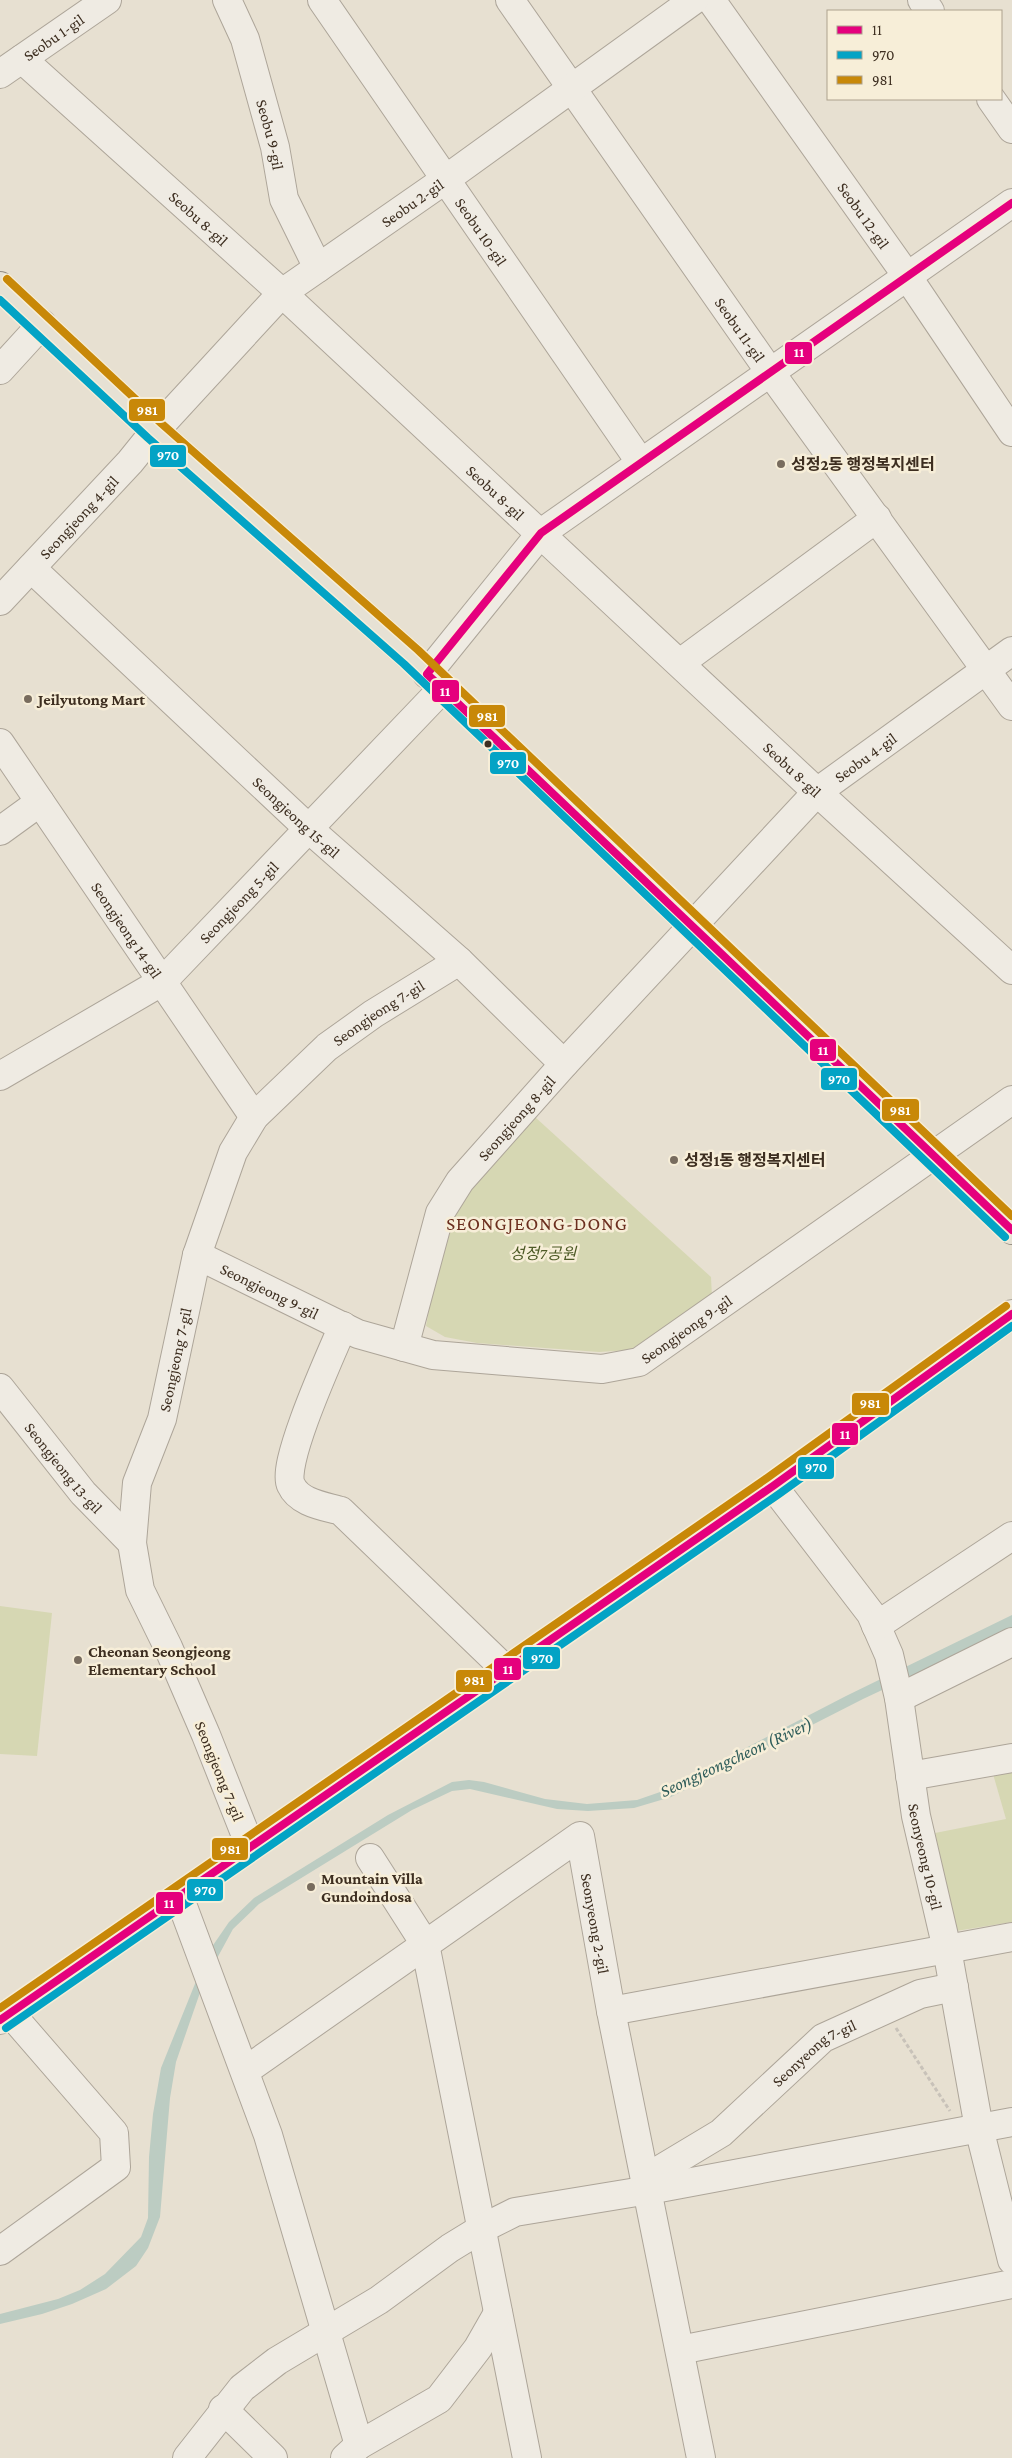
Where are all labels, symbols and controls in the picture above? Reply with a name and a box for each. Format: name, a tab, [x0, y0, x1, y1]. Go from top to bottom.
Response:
legend	[827, 10, 1002, 100]
street label: Seobu 1-gil	[20, 11, 87, 64]
text: 11	[872, 22, 882, 38]
text: 970	[872, 47, 895, 63]
text: 981	[872, 72, 893, 88]
street label: Seobu 9-gil	[253, 97, 287, 171]
street label: Seobu 2-gil	[378, 176, 447, 231]
street label: Seobu 12-gil	[834, 179, 893, 252]
street label: Seobu 8-gil	[166, 188, 231, 249]
street label: Seobu 10-gil	[452, 195, 510, 269]
street label: Seobu 11-gil	[712, 294, 768, 365]
line badge: 11	[784, 341, 813, 365]
text: 11	[794, 344, 804, 360]
line badge: 981	[128, 398, 166, 422]
text: 981	[136, 402, 158, 418]
line badge: 970	[149, 444, 187, 468]
text: 970	[157, 447, 179, 463]
place label: 성정2동 행정복지센터	[791, 456, 935, 473]
marker: 성정2동 행정복지센터	[775, 458, 787, 470]
street label: Seobu 8-gil	[463, 462, 528, 524]
street label: Seongjeong 4-gil	[36, 472, 122, 562]
line badge: 11	[431, 679, 460, 703]
text: 11	[440, 683, 450, 699]
place label: Jeilyutong Mart	[36, 691, 145, 708]
marker: Jeilyutong Mart	[22, 693, 34, 705]
line badge: 981	[468, 704, 506, 728]
text: 981	[476, 708, 498, 724]
street label: Seobu 4-gil	[831, 729, 900, 786]
unlabelled marker	[483, 739, 493, 749]
street label: Seobu 8-gil	[760, 739, 825, 801]
line badge: 970	[489, 751, 527, 775]
text: 970	[497, 755, 519, 771]
street label: Seongjeong 15-gil	[249, 773, 343, 861]
street label: Seongjeong 5-gil	[196, 858, 282, 947]
street label: Seongjeong 14-gil	[88, 879, 165, 982]
street label: Seongjeong 7-gil	[330, 977, 427, 1049]
line badge: 11	[809, 1038, 837, 1062]
text: 11	[818, 1042, 828, 1058]
line badge: 970	[820, 1067, 858, 1091]
text: 970	[828, 1071, 850, 1087]
street label: Seongjeong 8-gil	[474, 1072, 559, 1164]
line badge: 981	[881, 1098, 920, 1122]
text: 981	[889, 1102, 911, 1118]
place label: 성정1동 행정복지센터	[684, 1152, 826, 1169]
marker: 성정1동 행정복지센터	[668, 1154, 680, 1166]
district label: SEONGJEONG-DONG	[446, 1213, 628, 1234]
park label: 성정7공원	[510, 1245, 577, 1262]
street label: Seongjeong 9-gil	[218, 1260, 321, 1322]
street label: Seongjeong 9-gil	[638, 1292, 735, 1367]
street label: Seongjeong 7-gil	[156, 1306, 195, 1413]
line badge: 981	[851, 1392, 890, 1416]
text: 981	[859, 1395, 881, 1411]
street label: Seongjeong 13-gil	[21, 1419, 106, 1517]
line badge: 11	[831, 1422, 859, 1446]
text: 11	[840, 1426, 850, 1442]
line badge: 970	[797, 1456, 835, 1480]
text: 970	[805, 1459, 827, 1475]
place label: Cheonan Seongjeong Elementary School	[88, 1643, 231, 1678]
line badge: 970	[522, 1646, 561, 1670]
text: 970	[531, 1650, 553, 1666]
marker: Cheonan Seongjeong Elementary School	[72, 1654, 84, 1666]
line badge: 11	[493, 1657, 522, 1681]
text: 11	[503, 1661, 513, 1677]
line badge: 981	[455, 1669, 493, 1693]
text: 981	[463, 1672, 485, 1688]
water label: Seongjeongcheon (River)	[657, 1713, 816, 1802]
street label: Seongjeong 7-gil	[191, 1719, 247, 1824]
street label: Seonyeong 10-gil	[905, 1802, 946, 1912]
line badge: 981	[211, 1837, 249, 1861]
text: 981	[219, 1841, 241, 1857]
place label: Mountain Villa Gundoindosa	[321, 1870, 423, 1905]
street label: Seonyeong 2-gil	[578, 1872, 612, 1975]
line badge: 970	[186, 1878, 224, 1902]
marker: Mountain Villa Gundoindosa	[305, 1881, 317, 1893]
text: 970	[194, 1882, 216, 1898]
line badge: 11	[155, 1891, 184, 1915]
text: 11	[164, 1895, 174, 1911]
street label: Seonyeong 7-gil	[769, 2016, 859, 2090]

